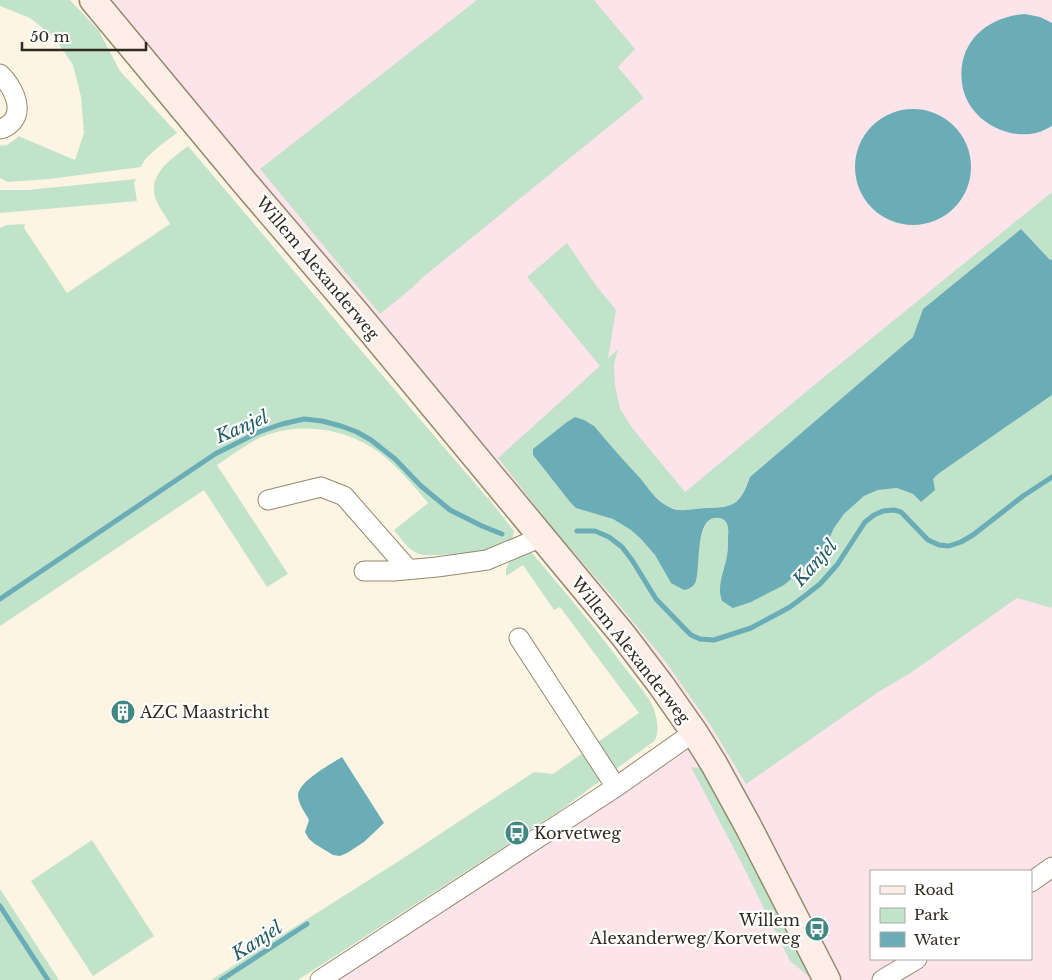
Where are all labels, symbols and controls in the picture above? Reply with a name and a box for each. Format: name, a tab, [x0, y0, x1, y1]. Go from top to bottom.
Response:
scale bar	[22, 20, 146, 52]
text: 50 m	[30, 27, 70, 46]
street label: Willem Alexanderweg	[252, 192, 384, 344]
water label: Kanjel	[211, 406, 272, 448]
water label: Kanjel	[788, 535, 842, 592]
street label: Willem Alexanderweg	[567, 572, 695, 728]
building icon: AZC Maastricht	[110, 699, 136, 725]
place label: AZC Maastricht	[139, 702, 269, 722]
bus stop icon: Korvetweg	[504, 820, 530, 846]
place label: Korvetweg	[534, 823, 621, 843]
legend	[870, 870, 1032, 960]
text: Road	[914, 880, 954, 899]
text: Park	[914, 905, 950, 924]
place label: Willem Alexanderweg/Korvetweg	[589, 910, 800, 948]
bus stop icon: Willem Alexanderweg/Korvetweg	[804, 916, 830, 942]
water label: Kanjel	[227, 917, 286, 966]
text: Water	[913, 930, 961, 949]

